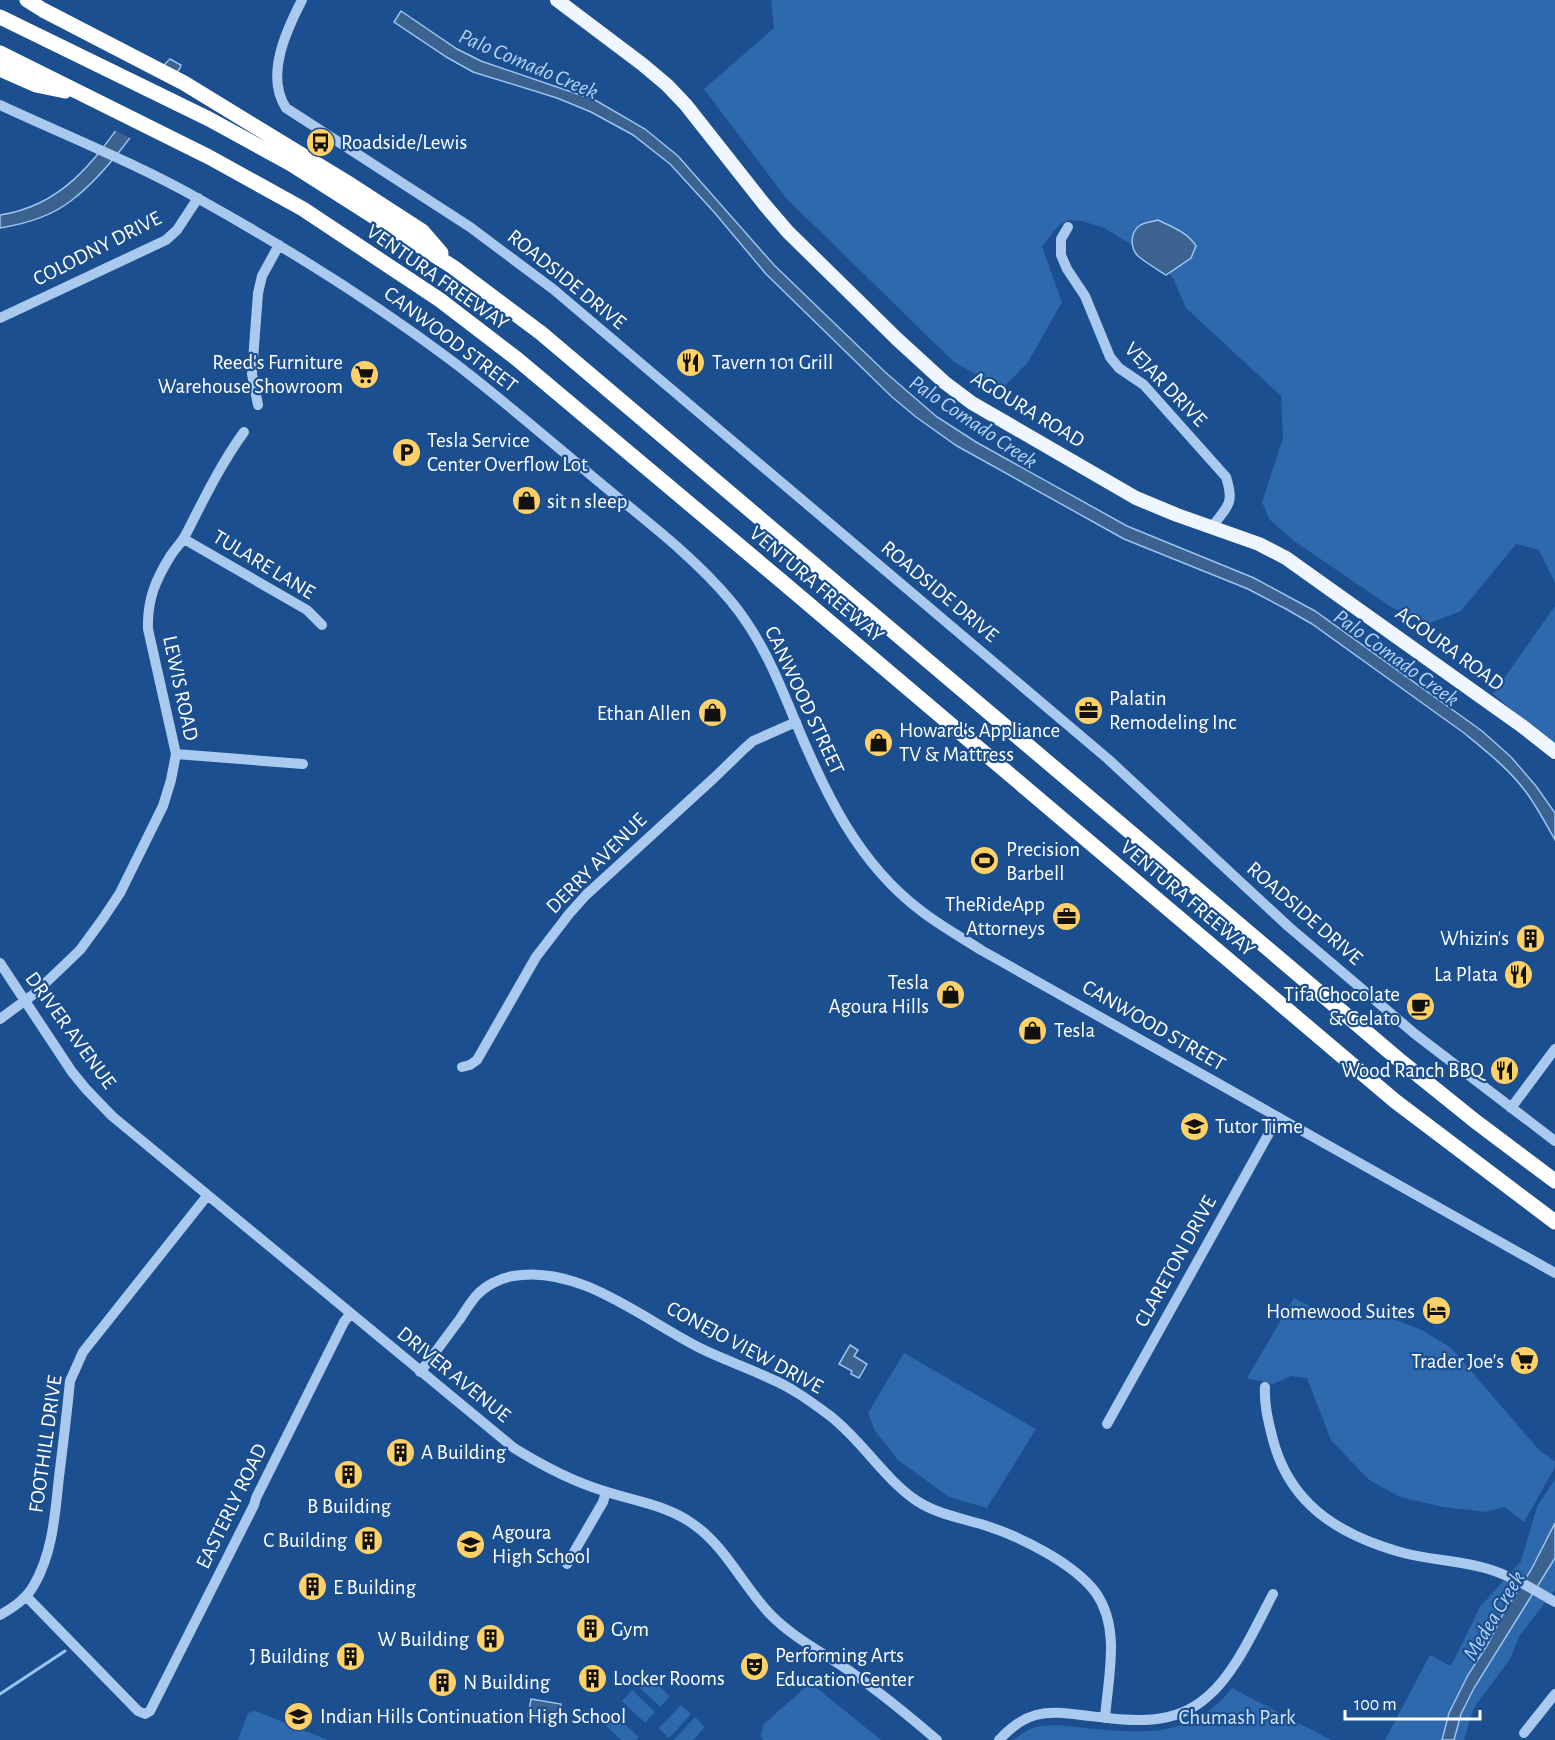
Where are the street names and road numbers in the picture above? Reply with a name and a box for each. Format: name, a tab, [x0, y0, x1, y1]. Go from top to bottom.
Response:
street label: COLODNY DRIVE	[30, 207, 165, 290]
street label: VENTURA FREEWAY	[363, 221, 513, 334]
street label: ROADSIDE DRIVE	[504, 225, 630, 333]
street label: CANWOOD STREET	[380, 283, 521, 396]
street label: VEJAR DRIVE	[1121, 338, 1211, 431]
street label: AGOURA ROAD	[967, 367, 1088, 451]
street label: VENTURA FREEWAY	[745, 522, 888, 646]
street label: TULARE LANE	[209, 526, 318, 603]
street label: ROADSIDE DRIVE	[877, 537, 1002, 646]
street label: AGOURA ROAD	[1392, 602, 1508, 695]
street label: CANWOOD STREET	[761, 623, 848, 778]
street label: LEWIS ROAD	[159, 634, 202, 743]
street label: DERRY AVENUE	[542, 809, 651, 918]
street label: VENTURA FREEWAY	[1116, 836, 1259, 960]
street label: ROADSIDE DRIVE	[1243, 858, 1366, 969]
street label: DRIVER AVENUE	[21, 968, 120, 1093]
street label: CANWOOD STREET	[1079, 976, 1229, 1075]
street label: CLARETON DRIVE	[1131, 1192, 1220, 1330]
street label: CONEJO VIEW DRIVE	[663, 1297, 826, 1398]
street label: DRIVER AVENUE	[393, 1323, 514, 1426]
street label: FOOTHILL DRIVE	[25, 1374, 66, 1514]
street label: EASTERLY ROAD	[192, 1440, 271, 1572]

